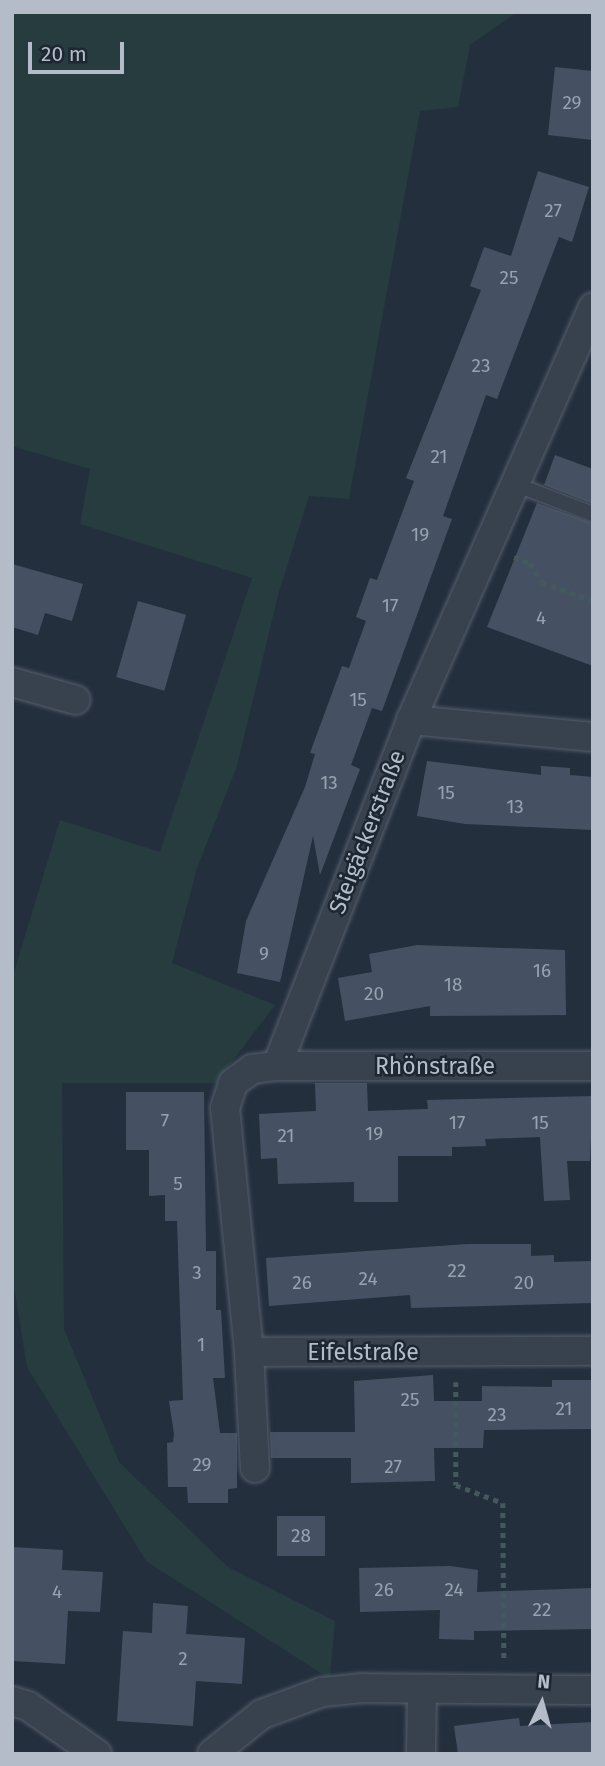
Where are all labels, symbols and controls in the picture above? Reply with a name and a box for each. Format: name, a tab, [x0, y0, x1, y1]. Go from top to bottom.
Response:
scale bar	[32, 28, 128, 72]
text: 20 m	[41, 41, 87, 67]
house number: 29	[562, 92, 582, 114]
house number: 27	[544, 200, 562, 222]
house number: 25	[500, 267, 518, 289]
house number: 23	[472, 355, 490, 377]
house number: 21	[430, 446, 448, 468]
house number: 19	[411, 524, 429, 546]
house number: 17	[382, 595, 398, 617]
house number: 4	[536, 607, 546, 629]
house number: 15	[349, 689, 367, 711]
street label: Steigäckerstraße	[323, 746, 411, 918]
house number: 13	[320, 772, 338, 794]
house number: 15	[437, 782, 455, 804]
house number: 13	[506, 796, 524, 818]
house number: 9	[259, 943, 269, 965]
house number: 16	[533, 960, 551, 982]
house number: 18	[444, 974, 462, 996]
house number: 20	[364, 983, 384, 1005]
street label: Rhönstraße	[375, 1052, 495, 1080]
house number: 7	[161, 1110, 169, 1132]
house number: 17	[449, 1112, 465, 1134]
house number: 15	[531, 1112, 549, 1134]
house number: 19	[365, 1123, 383, 1145]
house number: 21	[277, 1125, 295, 1147]
house number: 5	[173, 1173, 183, 1195]
house number: 22	[448, 1260, 466, 1282]
house number: 3	[192, 1262, 202, 1284]
house number: 24	[359, 1268, 377, 1290]
house number: 26	[292, 1272, 312, 1294]
house number: 20	[514, 1272, 534, 1294]
house number: 1	[197, 1334, 205, 1356]
street label: Eifelstraße	[307, 1338, 419, 1366]
house number: 25	[401, 1389, 419, 1411]
house number: 21	[555, 1398, 573, 1420]
house number: 23	[488, 1404, 506, 1426]
house number: 29	[192, 1454, 212, 1476]
house number: 27	[384, 1456, 402, 1478]
house number: 28	[291, 1525, 311, 1547]
house number: 26	[374, 1579, 394, 1601]
house number: 24	[445, 1579, 463, 1601]
house number: 4	[52, 1581, 62, 1603]
house number: 22	[533, 1599, 551, 1621]
house number: 2	[178, 1648, 188, 1670]
north arrow	[507, 1668, 577, 1738]
text: N	[537, 1670, 551, 1694]

